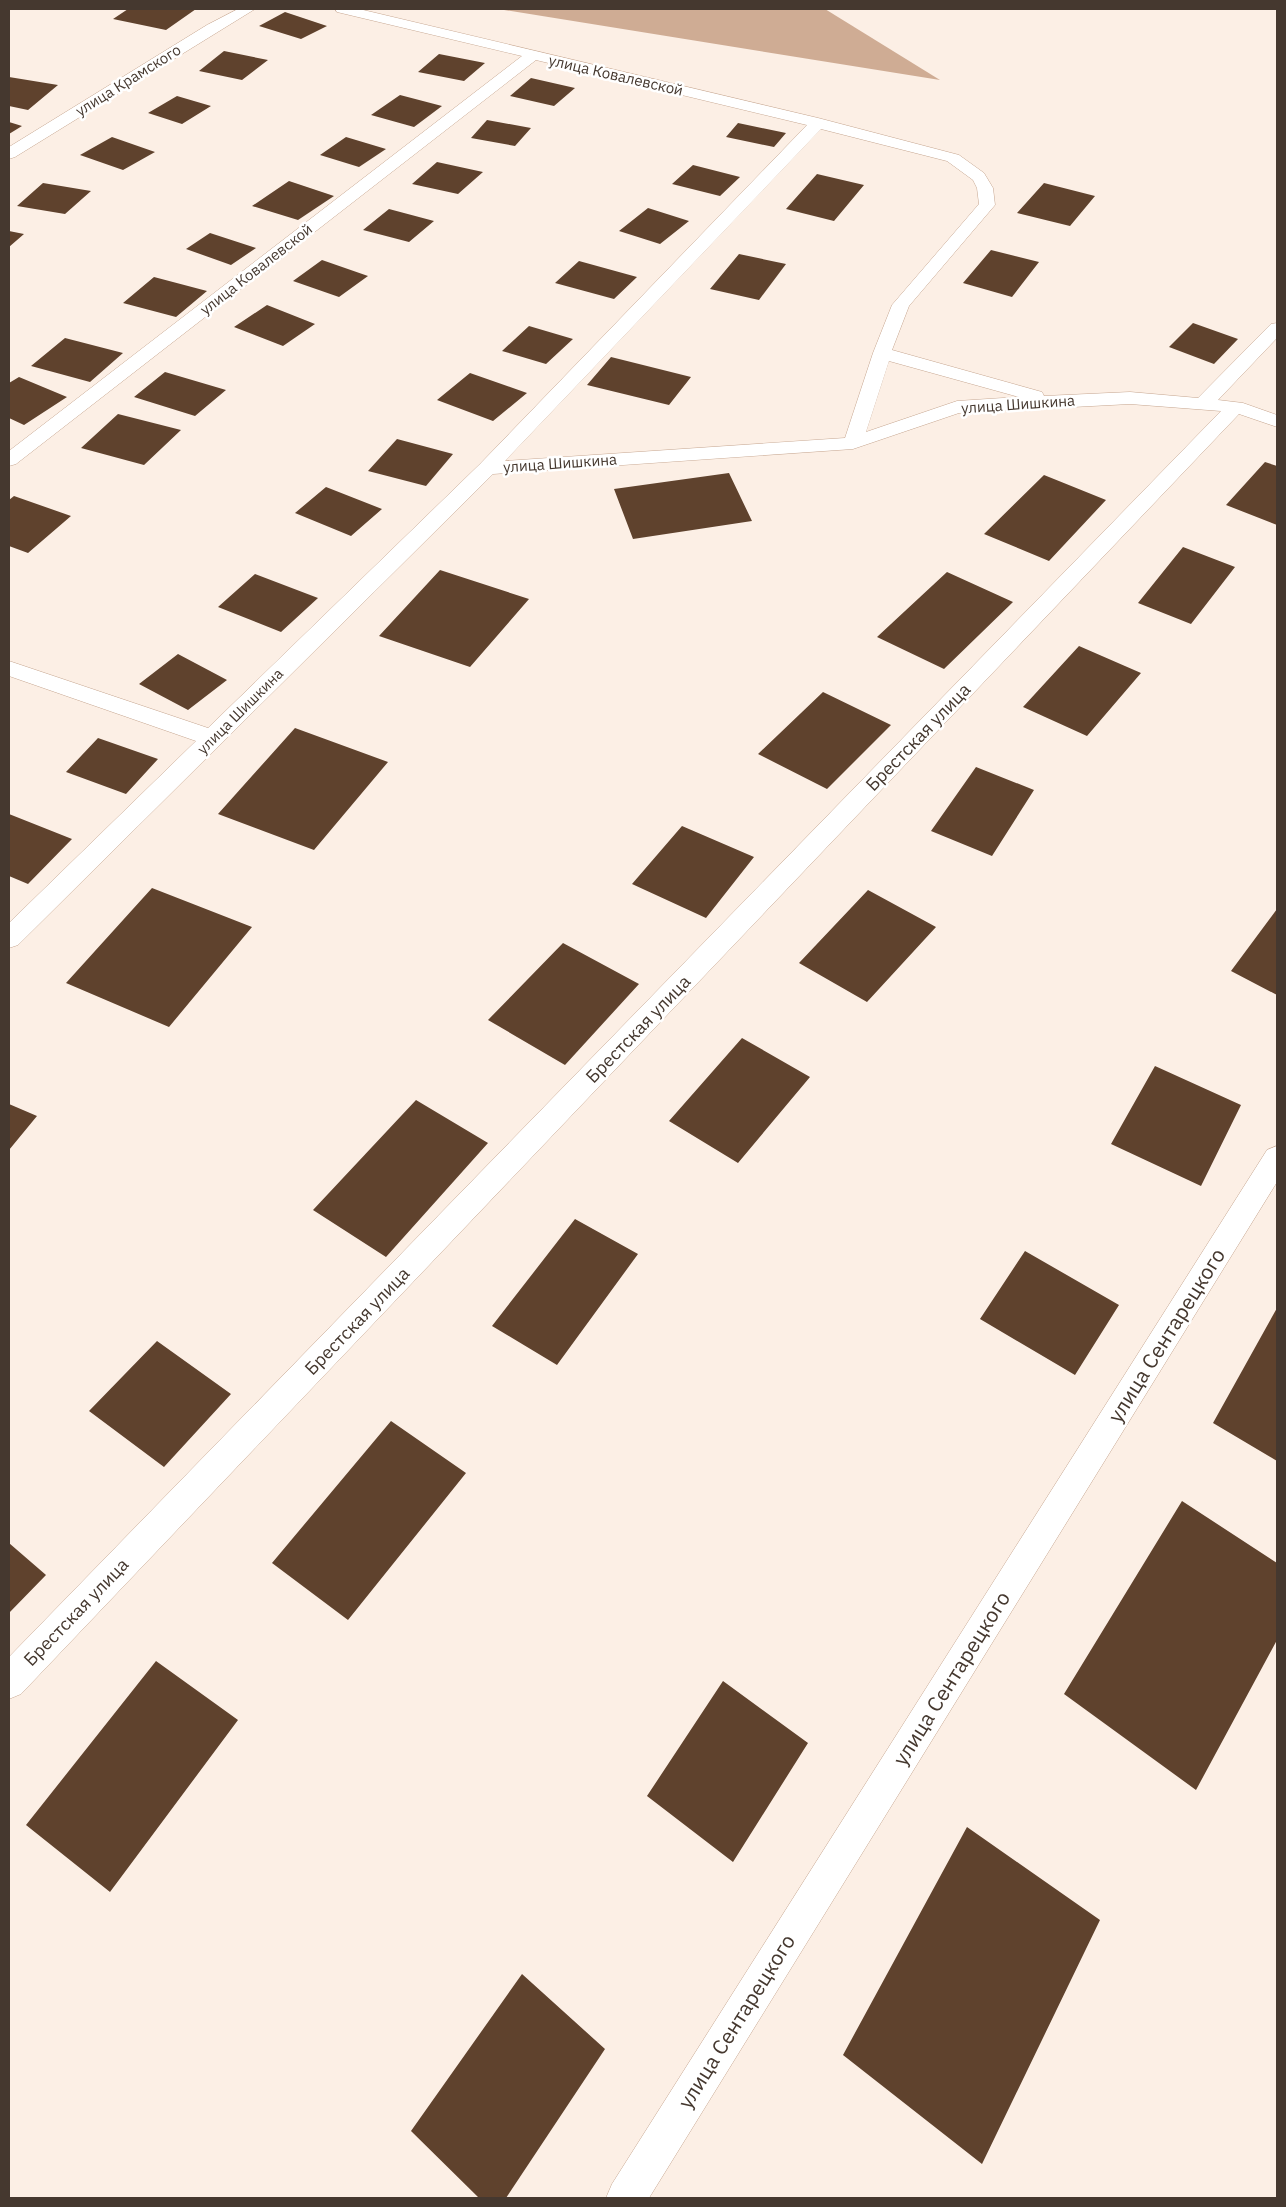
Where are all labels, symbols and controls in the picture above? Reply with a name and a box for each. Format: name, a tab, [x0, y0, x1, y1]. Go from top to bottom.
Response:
street label: улица Крамского	[72, 40, 184, 120]
street label: улица Ковалевской	[547, 50, 685, 100]
street label: улица Ковалевской	[196, 219, 316, 319]
street label: улица Шишкина	[960, 391, 1076, 417]
street label: улица Шишкина	[502, 450, 618, 476]
street label: улица Шишкина	[193, 664, 287, 758]
street label: Брестская улица	[861, 678, 976, 796]
street label: Брестская улица	[581, 970, 696, 1088]
street label: улица Сентарецкого	[1101, 1242, 1231, 1428]
street label: Брестская улица	[300, 1262, 415, 1380]
street label: Брестская улица	[19, 1553, 134, 1671]
street label: улица Сентарецкого	[886, 1585, 1016, 1771]
street label: улица Сентарецкого	[671, 1928, 801, 2114]

